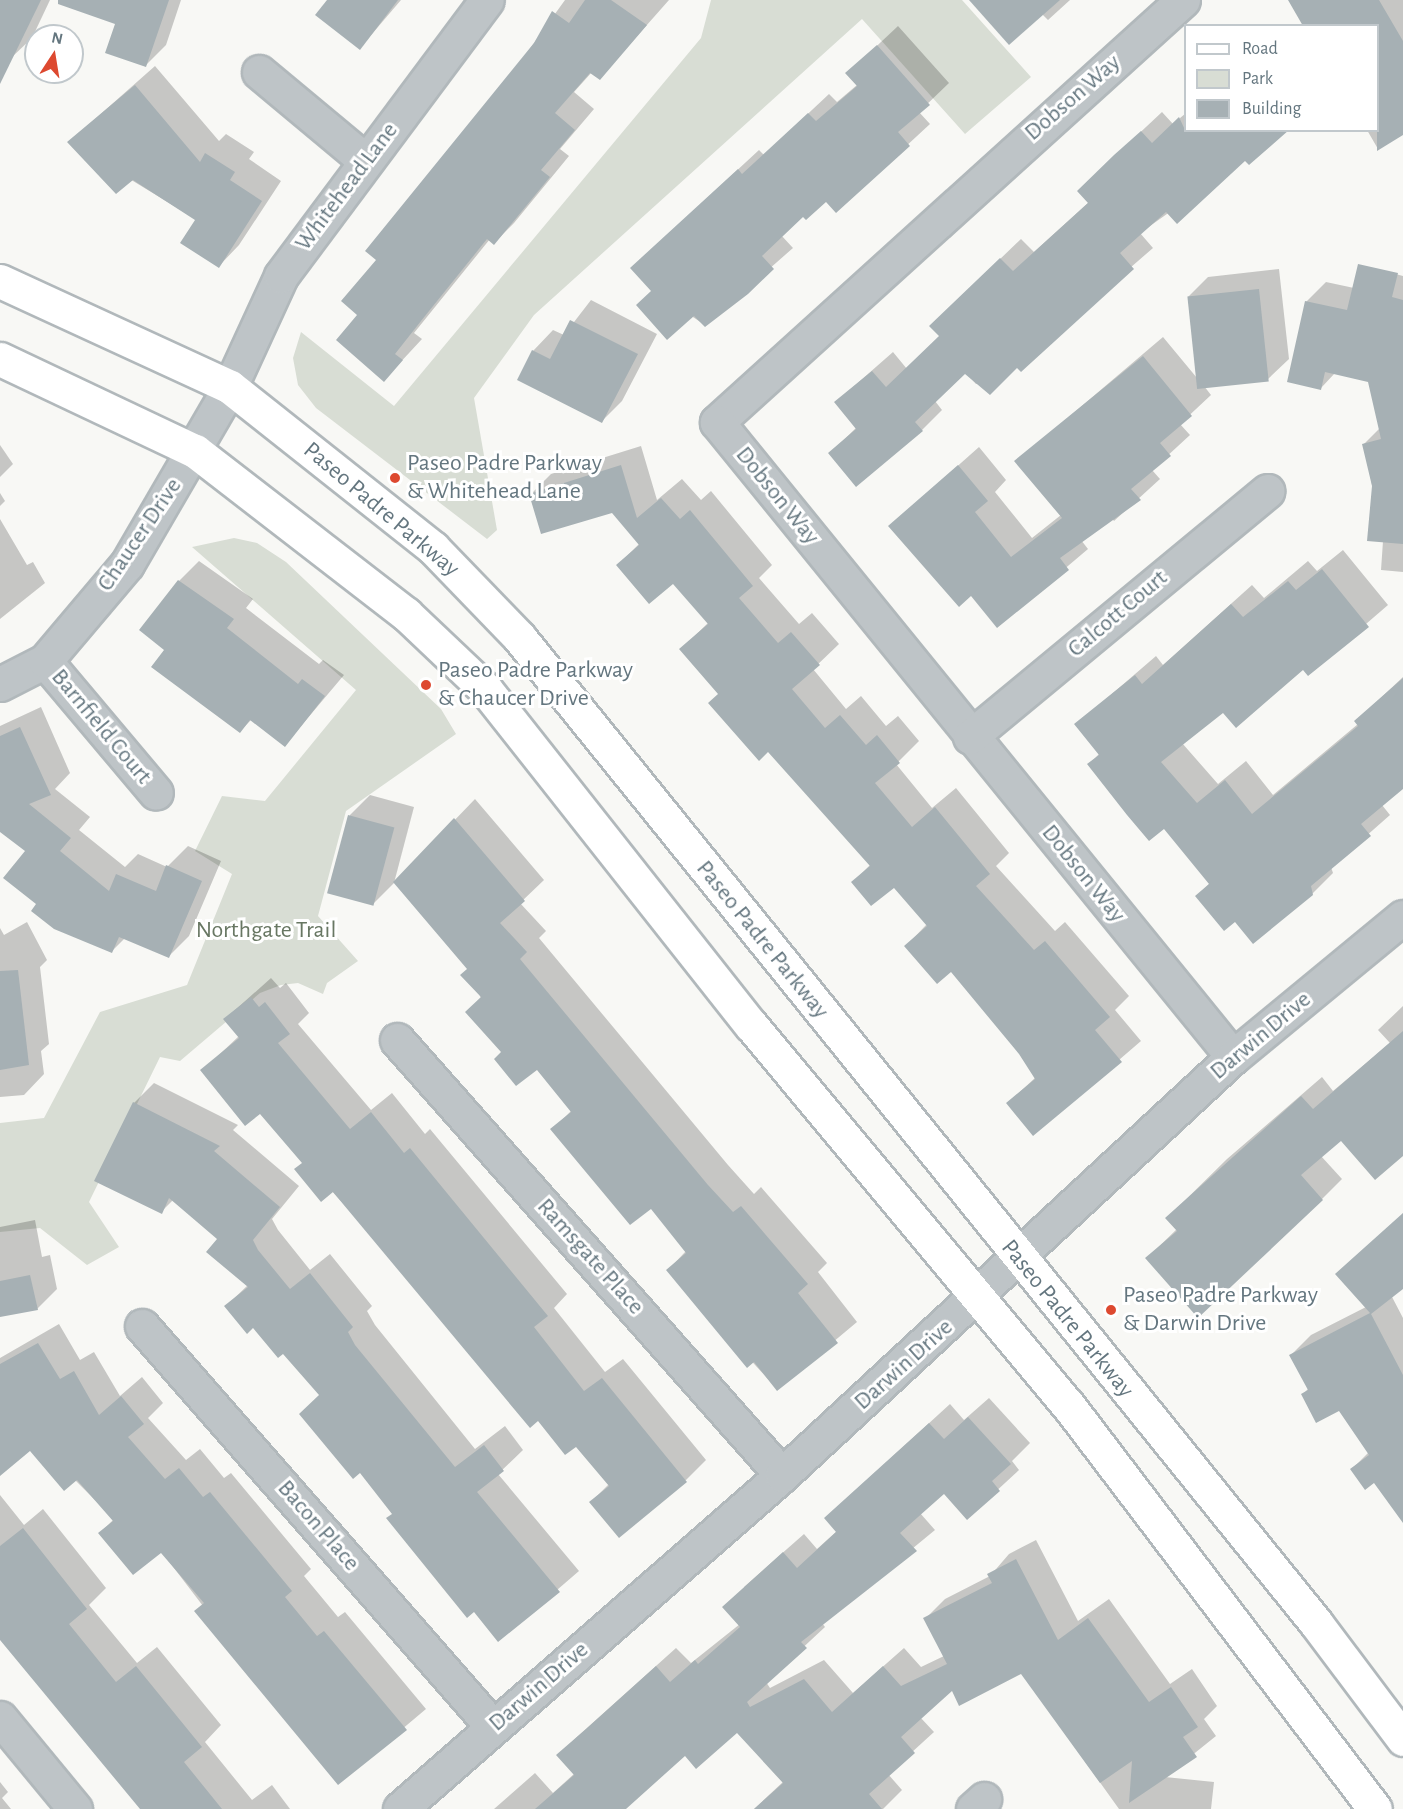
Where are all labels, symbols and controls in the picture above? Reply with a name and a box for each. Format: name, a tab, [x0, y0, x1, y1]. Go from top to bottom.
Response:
north arrow	[24, 24, 84, 84]
legend	[1184, 24, 1379, 132]
text: N	[50, 29, 64, 47]
text: Road	[1242, 40, 1278, 58]
street label: Dobson Way	[1019, 49, 1127, 147]
text: Park	[1242, 70, 1273, 88]
text: Building	[1242, 100, 1301, 118]
street label: Whitehead Lane	[289, 117, 405, 257]
street label: Paseo Padre Parkway	[297, 436, 465, 584]
street label: Dobson Way	[729, 441, 825, 551]
place label: Paseo Padre Parkway & Whitehead Lane	[407, 450, 602, 506]
marker: Paseo Padre Parkway & Whitehead Lane	[388, 471, 402, 485]
street label: Chaucer Drive	[92, 473, 188, 597]
street label: Calcott Court	[1062, 564, 1174, 664]
place label: Paseo Padre Parkway & Chaucer Drive	[438, 657, 633, 713]
street label: Barnfield Court	[44, 664, 158, 790]
marker: Paseo Padre Parkway & Chaucer Drive	[419, 678, 433, 692]
street label: Dobson Way	[1035, 819, 1131, 929]
street label: Paseo Padre Parkway	[689, 855, 835, 1025]
park label: Northgate Trail	[196, 917, 336, 945]
street label: Darwin Drive	[1205, 986, 1317, 1086]
street label: Ramsgate Place	[530, 1193, 650, 1321]
street label: Paseo Padre Parkway	[994, 1234, 1140, 1404]
place label: Paseo Padre Parkway & Darwin Drive	[1123, 1282, 1318, 1338]
marker: Paseo Padre Parkway & Darwin Drive	[1104, 1303, 1118, 1317]
street label: Darwin Drive	[849, 1313, 959, 1417]
street label: Bacon Place	[271, 1475, 365, 1577]
street label: Darwin Drive	[483, 1636, 595, 1738]

